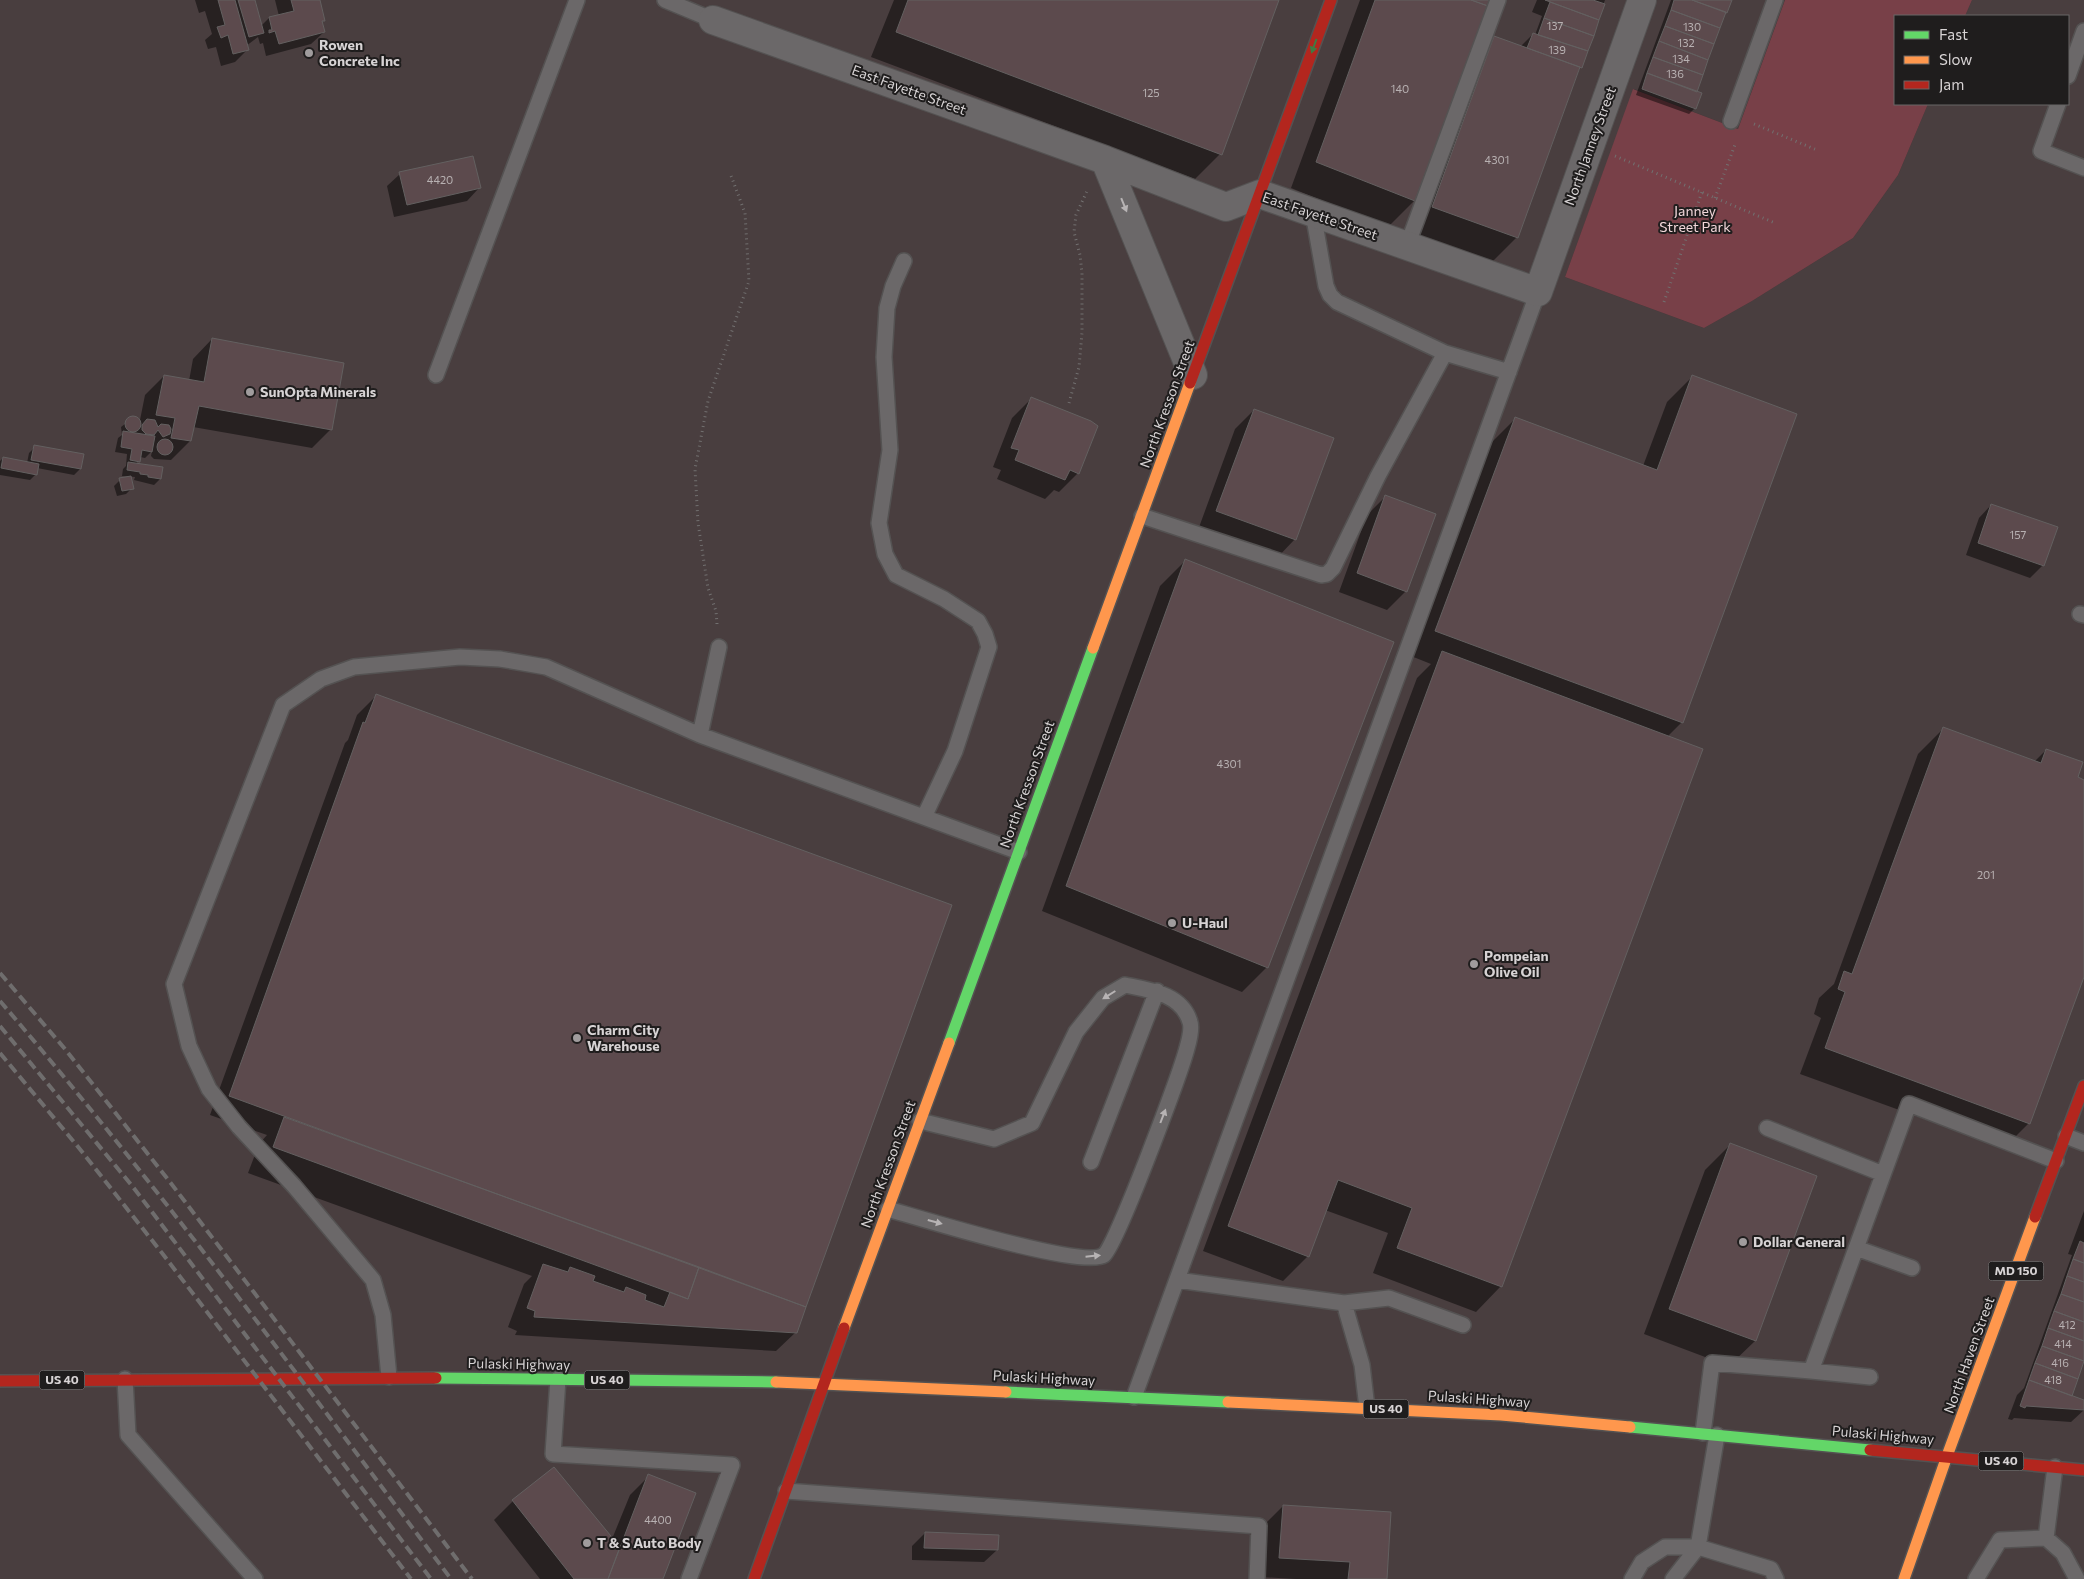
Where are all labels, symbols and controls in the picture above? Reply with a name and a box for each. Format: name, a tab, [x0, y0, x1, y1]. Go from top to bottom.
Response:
legend	[1894, 15, 2069, 105]
house number: 137	[1547, 19, 1564, 32]
house number: 130	[1683, 20, 1701, 33]
text: Fast	[1939, 25, 1968, 43]
place label: Rowen Concrete Inc	[319, 36, 400, 69]
house number: 132	[1677, 36, 1695, 49]
one-way arrow	[1310, 39, 1318, 54]
house number: 139	[1548, 43, 1566, 56]
marker: Rowen Concrete Inc	[303, 47, 315, 59]
text: Slow	[1939, 50, 1972, 68]
house number: 134	[1672, 52, 1690, 65]
street label: East Fayette Street	[850, 61, 969, 118]
house number: 136	[1666, 67, 1684, 80]
text: Jam	[1939, 75, 1964, 93]
house number: 140	[1391, 82, 1409, 95]
street label: North Janney Street	[1560, 84, 1619, 208]
house number: 125	[1142, 86, 1160, 99]
house number: 4301	[1485, 153, 1509, 166]
house number: 4420	[427, 173, 453, 186]
street label: East Fayette Street	[1260, 188, 1380, 243]
one-way arrow	[1120, 198, 1128, 212]
park label: Janney Street Park	[1659, 202, 1731, 235]
street label: North Kresson Street	[1136, 338, 1198, 470]
place label: SunOpta Minerals	[260, 383, 377, 400]
marker: SunOpta Minerals	[244, 386, 256, 398]
house number: 157	[2010, 528, 2027, 541]
street label: North Kresson Street	[996, 718, 1058, 850]
house number: 4301	[1217, 757, 1241, 770]
house number: 201	[1977, 868, 1995, 881]
place label: U-Haul	[1182, 914, 1228, 931]
marker: U-Haul	[1166, 917, 1178, 929]
place label: Pompeian Olive Oil	[1484, 947, 1549, 980]
marker: Pompeian Olive Oil	[1468, 958, 1480, 970]
one-way arrow	[1102, 990, 1116, 1000]
place label: Charm City Warehouse	[587, 1021, 660, 1054]
marker: Charm City Warehouse	[571, 1032, 583, 1044]
street label: North Kresson Street	[857, 1098, 919, 1230]
one-way arrow	[1159, 1108, 1167, 1123]
one-way arrow	[927, 1218, 942, 1226]
place label: Dollar General	[1753, 1233, 1845, 1250]
marker: Dollar General	[1737, 1236, 1749, 1248]
one-way arrow	[1085, 1252, 1101, 1260]
road number: MD 150	[1988, 1262, 2044, 1280]
street label: North Haven Street	[1939, 1294, 1998, 1416]
house number: 412	[2058, 1318, 2076, 1331]
house number: 414	[2054, 1337, 2072, 1350]
street label: Pulaski Highway	[467, 1354, 571, 1373]
house number: 416	[2051, 1356, 2069, 1369]
street label: Pulaski Highway	[992, 1366, 1096, 1389]
road number: US 40	[40, 1370, 84, 1390]
road number: US 40	[584, 1370, 630, 1390]
house number: 418	[2044, 1373, 2062, 1386]
street label: Pulaski Highway	[1427, 1386, 1531, 1411]
road number: US 40	[1364, 1400, 1408, 1418]
street label: Pulaski Highway	[1831, 1422, 1935, 1447]
road number: US 40	[1978, 1452, 2024, 1470]
house number: 4400	[644, 1513, 672, 1526]
place label: T & S Auto Body	[597, 1534, 702, 1551]
marker: T & S Auto Body	[581, 1537, 593, 1549]

